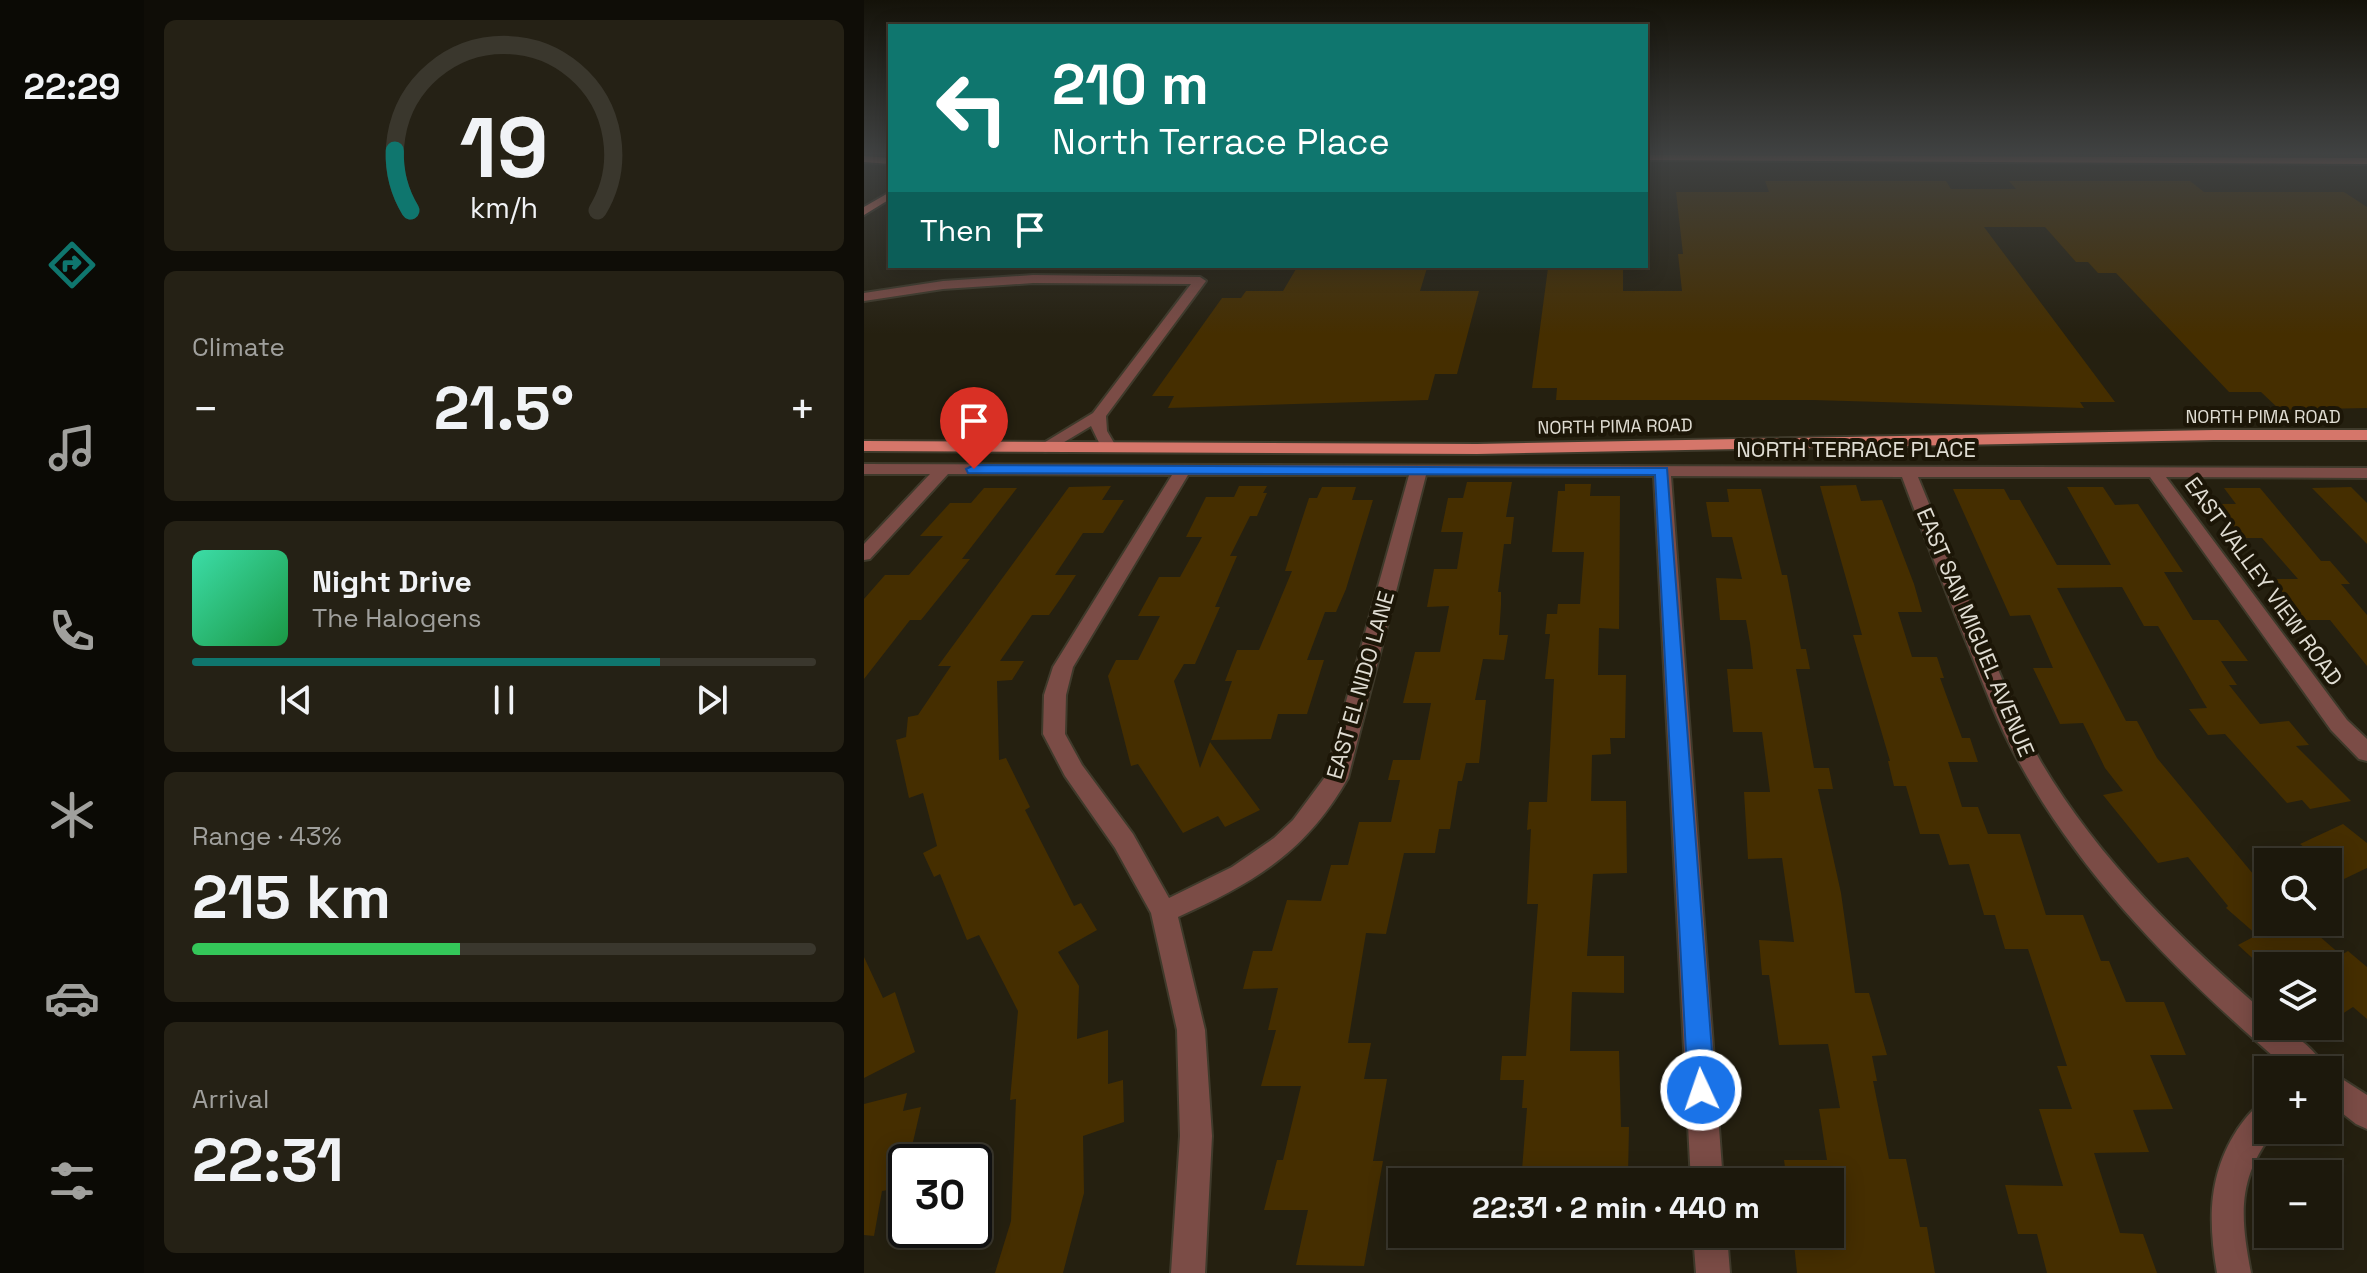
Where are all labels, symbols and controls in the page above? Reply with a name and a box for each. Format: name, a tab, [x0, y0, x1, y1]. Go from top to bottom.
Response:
text: 210 m	[1052, 49, 1209, 120]
icon: left	[920, 56, 1024, 160]
text: 22:29	[24, 64, 120, 110]
text: 19	[459, 95, 549, 201]
text: North Terrace Place	[1052, 119, 1390, 165]
text: km/h	[470, 190, 538, 226]
icon: arrive	[1008, 208, 1052, 252]
text: Then	[920, 211, 992, 250]
icon: directions	[44, 237, 100, 293]
text: Climate	[192, 330, 285, 364]
text: 21.5°	[434, 370, 574, 447]
text: −	[192, 381, 219, 437]
text: +	[789, 381, 816, 437]
pin	[940, 387, 1008, 469]
icon: arrive	[952, 399, 996, 443]
street label: NORTH PIMA ROAD	[2185, 405, 2341, 428]
street label: NORTH PIMA ROAD	[1537, 413, 1693, 439]
icon: music	[44, 420, 100, 476]
street label: NORTH TERRACE PLACE	[1736, 435, 1976, 463]
street label: EAST VALLEY VIEW ROAD	[2179, 471, 2349, 691]
street label: EAST SAN MIGUEL AVENUE	[1911, 503, 2041, 761]
text: Night Drive	[312, 562, 472, 601]
street label: EAST EL NIDO LANE	[1320, 588, 1400, 782]
text: The Halogens	[312, 601, 481, 635]
icon: phone	[44, 603, 100, 659]
icon: previous	[274, 678, 318, 722]
icon: pause	[482, 678, 526, 722]
icon: next	[690, 678, 734, 722]
icon: climate	[44, 787, 100, 843]
text: Range · 43%	[192, 819, 342, 853]
map controls	[2254, 848, 2342, 1248]
button: search	[2254, 848, 2342, 936]
text: 215 km	[192, 859, 391, 936]
button: layers	[2254, 952, 2342, 1040]
icon: car	[44, 970, 100, 1026]
position arrow	[1659, 1048, 1743, 1132]
button: +	[2254, 1056, 2342, 1144]
text: Arrival	[192, 1082, 269, 1116]
text: 22:31	[192, 1122, 344, 1199]
speed limit sign: 30	[888, 1144, 992, 1248]
icon: filters	[44, 1153, 100, 1209]
button: −	[2254, 1160, 2342, 1248]
text: 22:31 · 2 min · 440 m	[1472, 1188, 1760, 1227]

